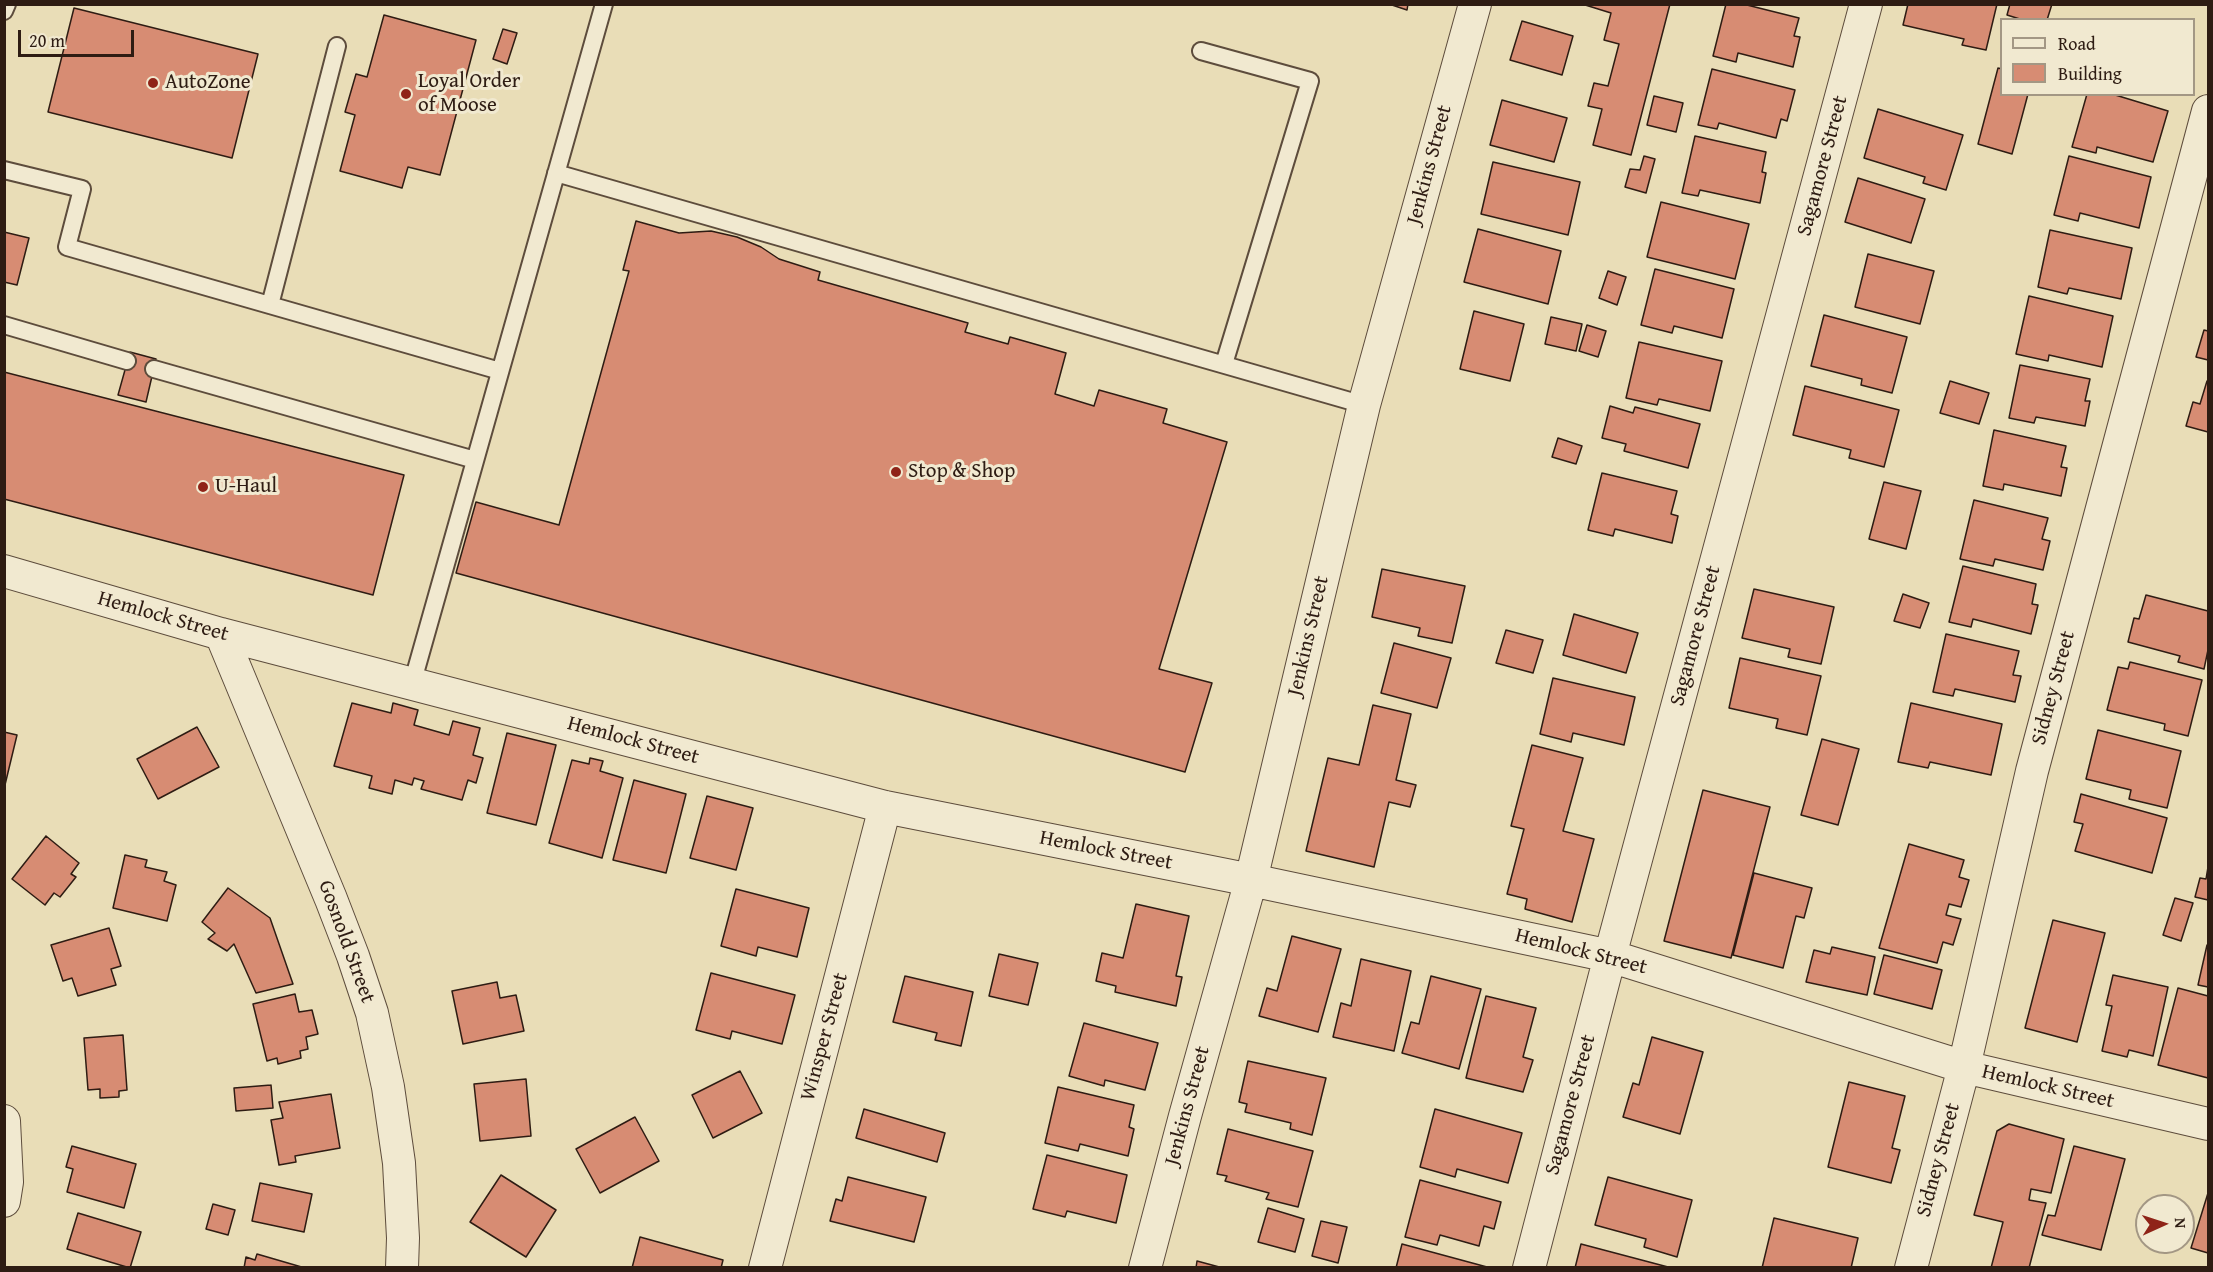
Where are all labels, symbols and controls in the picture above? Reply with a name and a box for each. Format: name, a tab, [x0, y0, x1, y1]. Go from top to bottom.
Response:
scale bar	[21, 18, 136, 56]
legend	[2000, 18, 2195, 96]
text: 20 m	[29, 27, 65, 54]
text: Road	[2058, 30, 2096, 57]
text: Building	[2058, 60, 2122, 87]
place label: Loyal Order of Moose	[418, 69, 520, 119]
place label: AutoZone	[165, 70, 251, 96]
marker: AutoZone	[146, 76, 160, 90]
marker: Loyal Order of Moose	[399, 87, 413, 101]
street label: Sagamore Street	[1792, 93, 1854, 239]
street label: Jenkins Street	[1402, 102, 1458, 228]
place label: Stop & Shop	[908, 459, 1015, 485]
marker: Stop & Shop	[889, 465, 903, 479]
place label: U-Haul	[215, 474, 277, 500]
marker: U-Haul	[196, 480, 210, 494]
street label: Sagamore Street	[1665, 563, 1727, 709]
street label: Jenkins Street	[1283, 573, 1335, 699]
street label: Hemlock Street	[95, 586, 231, 648]
street label: Sidney Street	[2027, 628, 2081, 748]
street label: Hemlock Street	[565, 711, 701, 771]
street label: Hemlock Street	[1037, 826, 1175, 876]
street label: Gosnold Street	[312, 877, 380, 1007]
street label: Hemlock Street	[1512, 923, 1650, 981]
street label: Winsper Street	[796, 970, 854, 1104]
street label: Sagamore Street	[1540, 1032, 1602, 1178]
street label: Jenkins Street	[1160, 1043, 1216, 1169]
street label: Hemlock Street	[1979, 1060, 2117, 1114]
street label: Sidney Street	[1912, 1100, 1966, 1220]
north arrow	[2135, 1194, 2195, 1254]
text: N	[2169, 1217, 2193, 1229]

